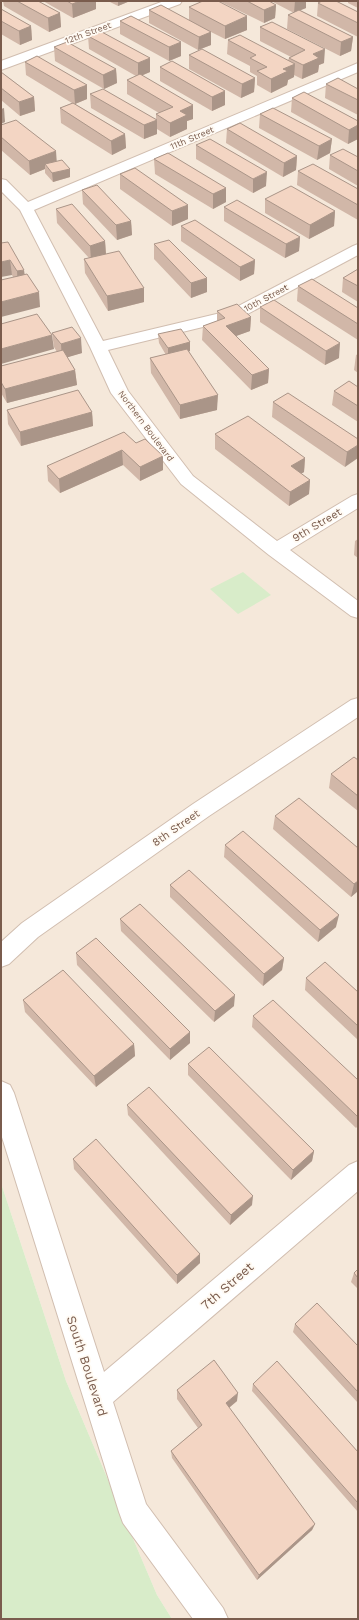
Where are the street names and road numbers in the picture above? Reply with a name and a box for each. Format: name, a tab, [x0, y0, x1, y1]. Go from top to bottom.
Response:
street label: 12th Street	[64, 20, 113, 46]
street label: 11th Street	[169, 124, 216, 152]
street label: 10th Street	[242, 282, 290, 314]
street label: Northern Boulevard	[116, 389, 176, 463]
street label: 9th Street	[290, 505, 344, 545]
street label: 8th Street	[150, 807, 203, 849]
street label: 7th Street	[198, 1259, 257, 1313]
street label: South Boulevard	[64, 1314, 110, 1418]

